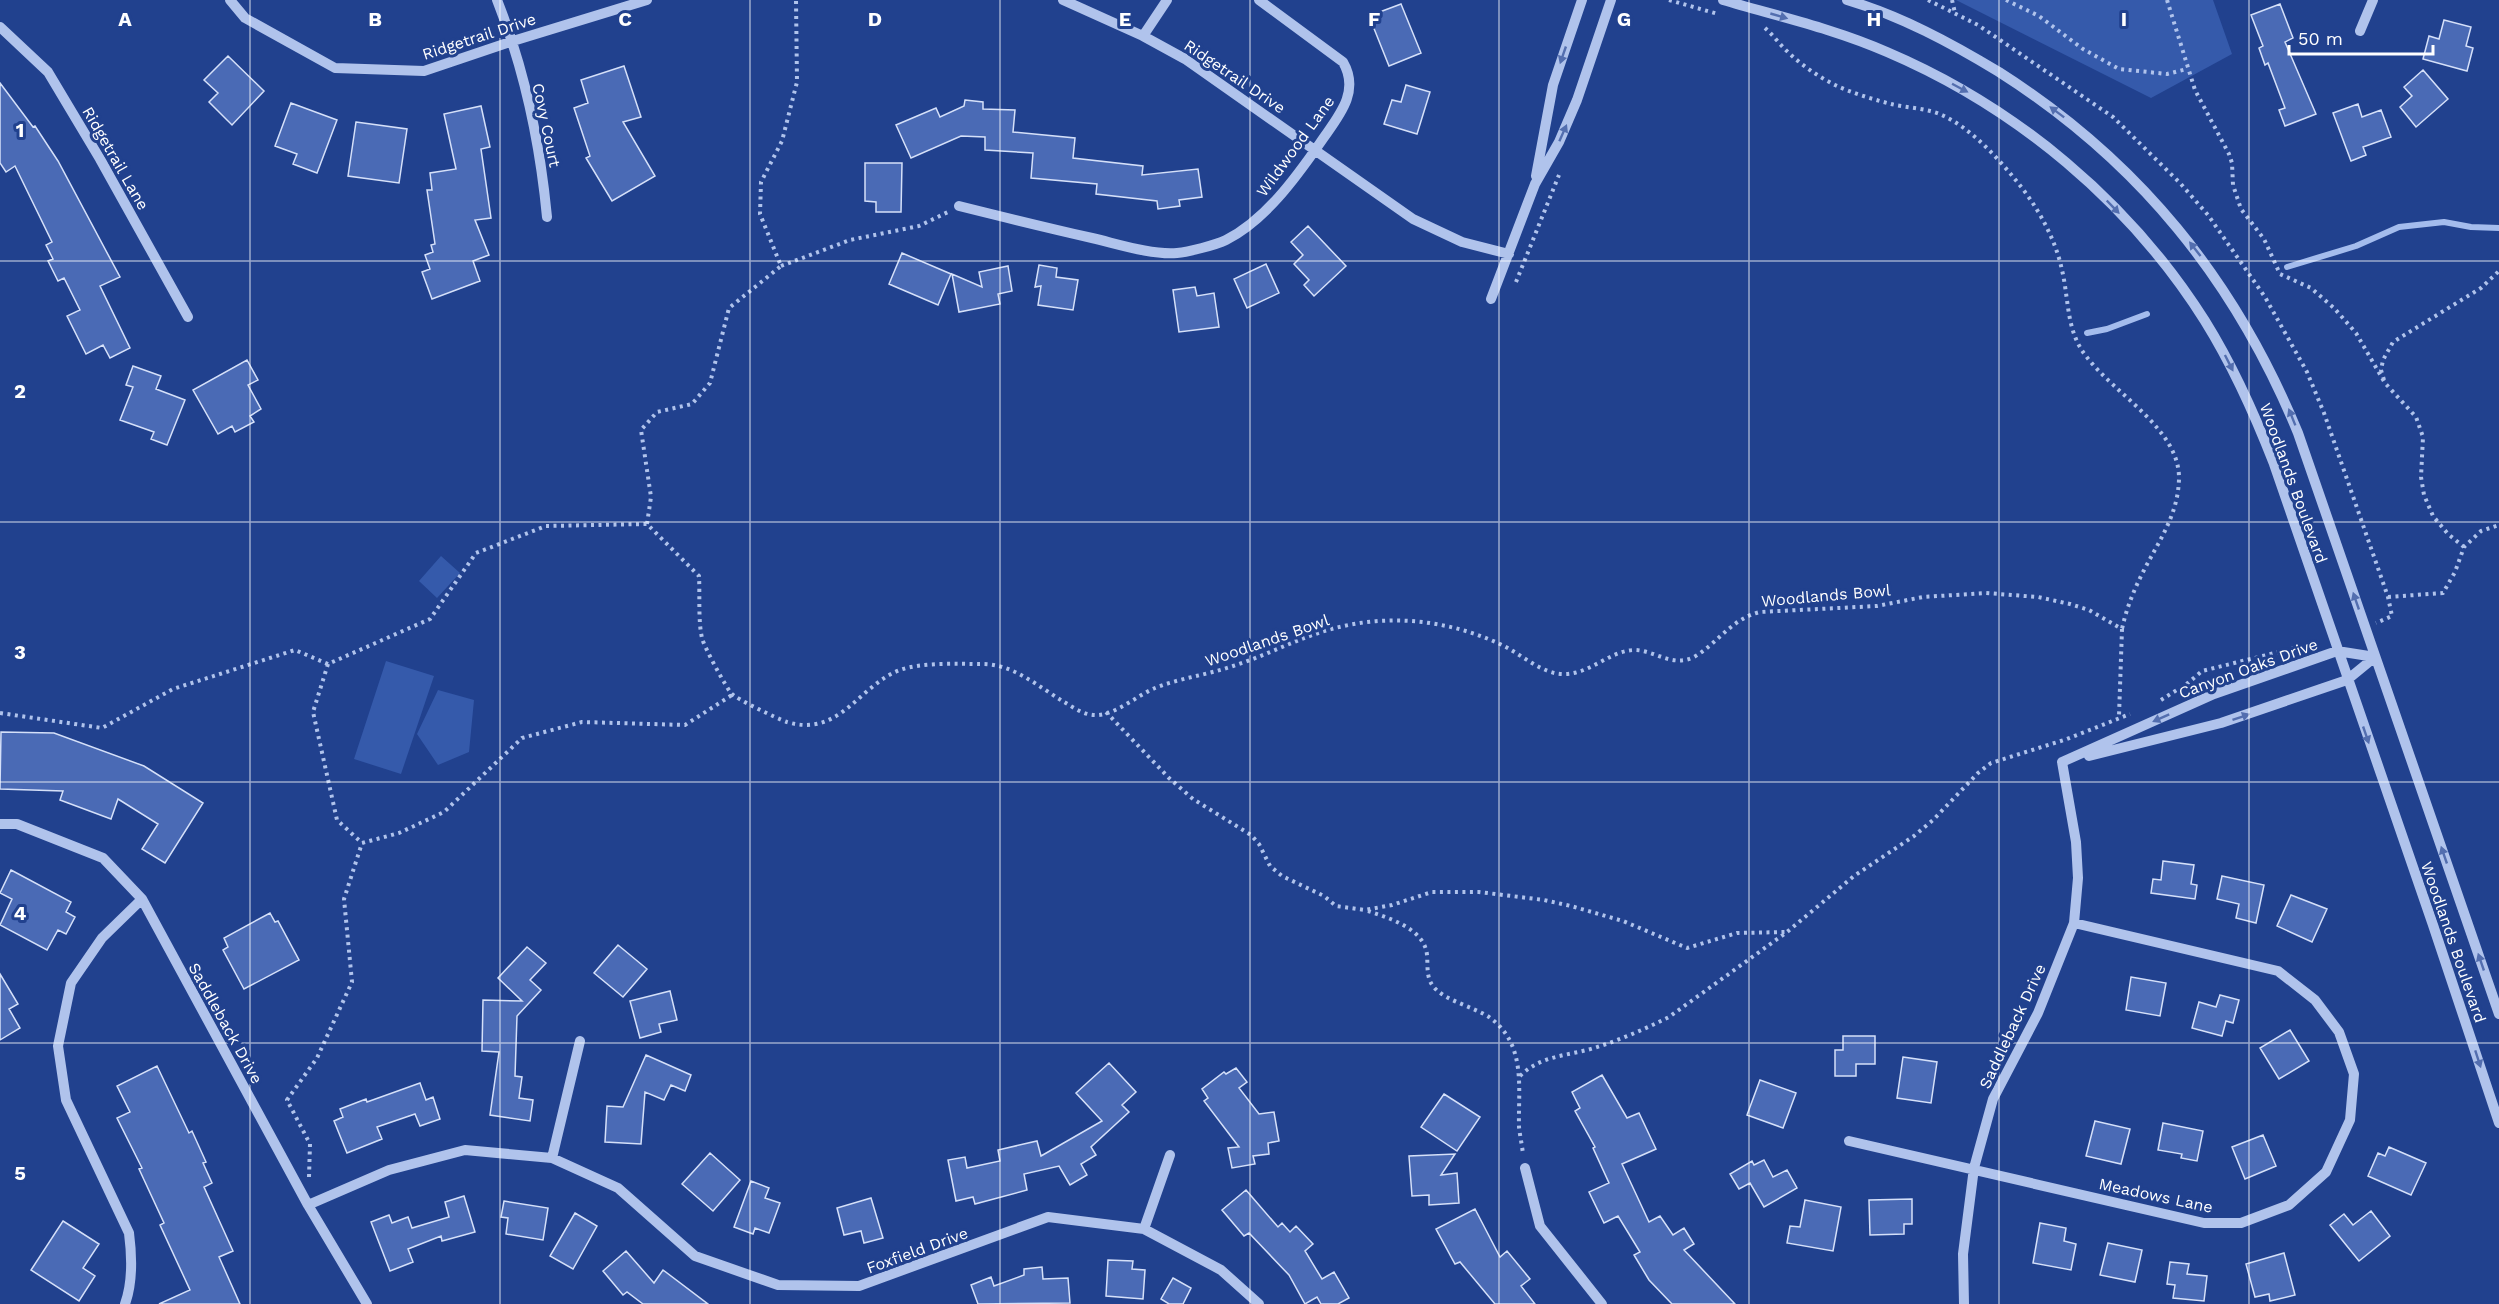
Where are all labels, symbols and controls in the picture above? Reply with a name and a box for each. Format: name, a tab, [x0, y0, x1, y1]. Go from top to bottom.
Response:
text: A	[118, 7, 132, 31]
text: B	[368, 7, 382, 31]
text: C	[618, 7, 632, 31]
text: D	[868, 7, 882, 31]
text: E	[1119, 7, 1131, 31]
text: F	[1368, 7, 1380, 31]
text: G	[1617, 7, 1631, 31]
text: H	[1867, 7, 1881, 31]
text: I	[2121, 7, 2127, 31]
street label: Ridgetrail Drive	[420, 9, 538, 64]
one-way arrow	[1770, 12, 1788, 21]
scale bar	[2289, 18, 2433, 56]
text: 50 m	[2298, 28, 2343, 49]
street label: Ridgetrail Drive	[1180, 35, 1289, 117]
one-way arrow	[1557, 46, 1567, 64]
street label: Covy Court	[528, 81, 565, 169]
one-way arrow	[1951, 83, 1968, 93]
street label: Wildwood Lane	[1252, 92, 1338, 200]
street label: Ridgetrail Lane	[78, 103, 153, 213]
one-way arrow	[2049, 106, 2065, 118]
text: 1	[16, 118, 24, 142]
one-way arrow	[1558, 123, 1568, 141]
one-way arrow	[2106, 200, 2120, 215]
one-way arrow	[2189, 241, 2201, 257]
one-way arrow	[2224, 355, 2233, 372]
text: 2	[14, 379, 26, 403]
street label: Woodlands Boulevard	[2256, 400, 2331, 566]
one-way arrow	[2287, 408, 2297, 426]
street label: Woodlands Bowl	[1761, 580, 1892, 611]
one-way arrow	[2350, 592, 2360, 610]
street label: Woodlands Bowl	[1203, 610, 1332, 671]
street label: Canyon Oaks Drive	[2176, 634, 2320, 702]
text: 3	[14, 640, 26, 664]
one-way arrow	[2232, 711, 2250, 721]
one-way arrow	[2152, 713, 2170, 723]
one-way arrow	[2362, 726, 2372, 744]
one-way arrow	[2439, 845, 2449, 863]
street label: Woodlands Boulevard	[2417, 859, 2490, 1025]
text: 4	[14, 901, 27, 925]
one-way arrow	[2476, 953, 2486, 971]
street label: Saddleback Drive	[184, 959, 267, 1087]
street label: Saddleback Drive	[1975, 961, 2050, 1092]
one-way arrow	[2473, 1050, 2483, 1068]
text: 5	[14, 1161, 26, 1185]
street label: Meadows Lane	[2097, 1174, 2215, 1217]
street label: Foxfield Drive	[864, 1223, 971, 1278]

